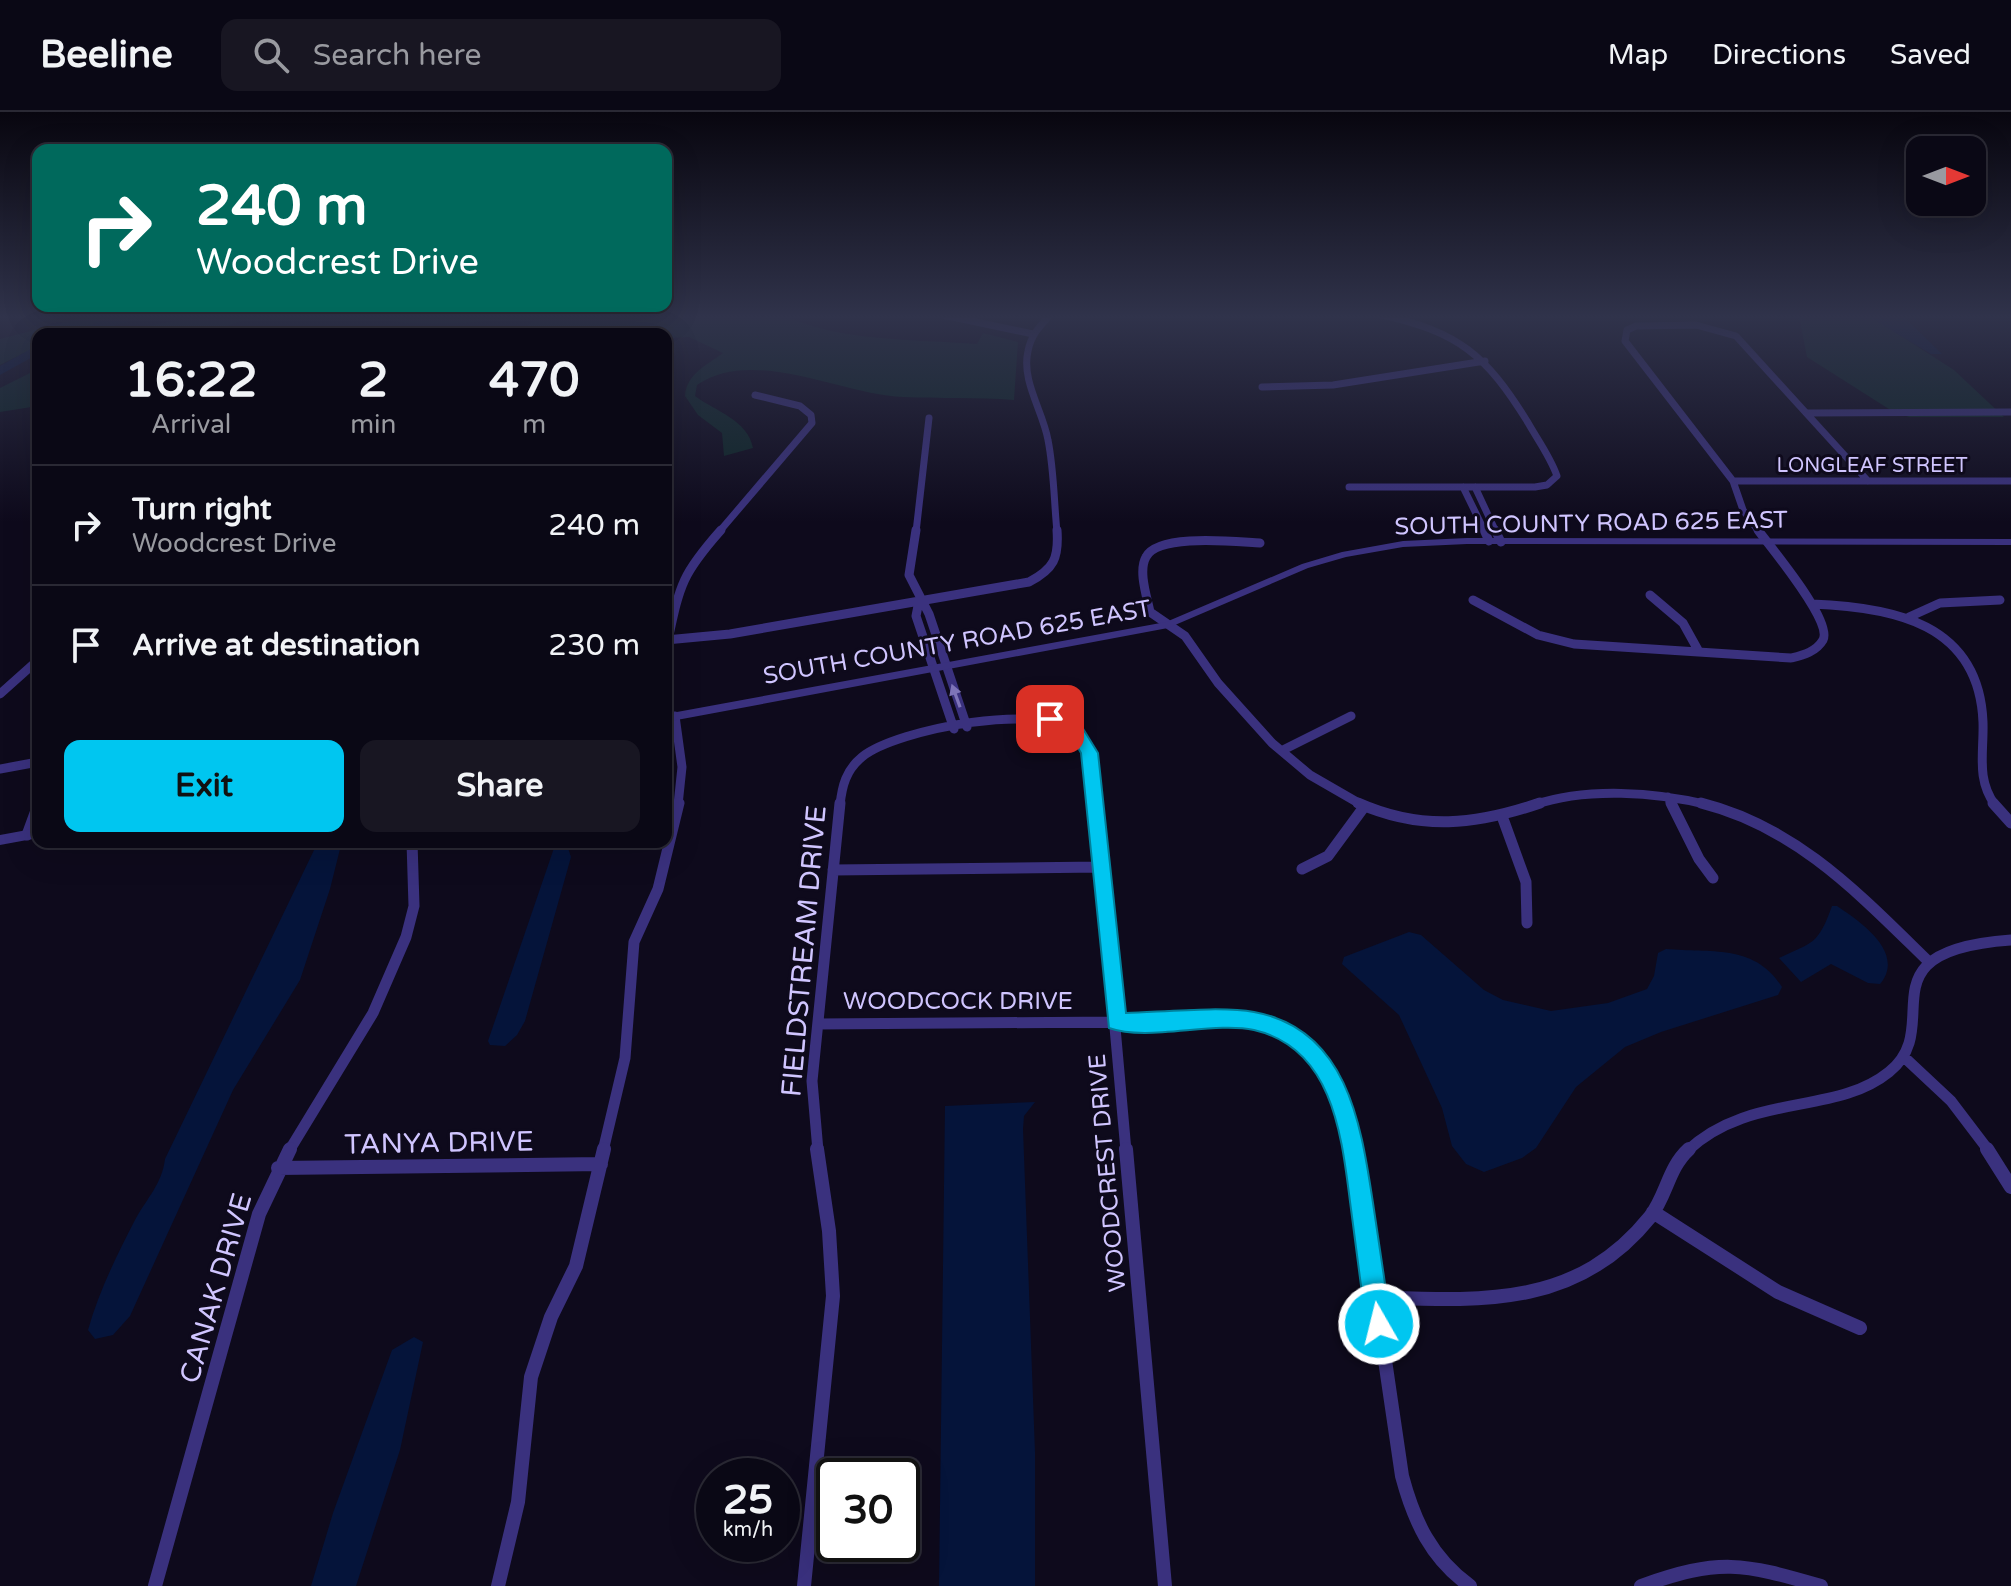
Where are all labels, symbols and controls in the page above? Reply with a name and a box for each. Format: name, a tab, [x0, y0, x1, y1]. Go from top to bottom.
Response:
search box	[221, 19, 781, 91]
text: Beeline	[40, 32, 173, 78]
icon: search	[249, 33, 293, 77]
text: Search here	[313, 37, 481, 74]
text: Map	[1608, 38, 1668, 72]
text: Directions	[1712, 38, 1846, 72]
text: Saved	[1890, 38, 1971, 72]
north arrow	[1906, 136, 1986, 216]
map controls	[1906, 136, 1986, 216]
text: 240 m	[196, 173, 367, 240]
icon: right	[64, 176, 168, 280]
text: Woodcrest Drive	[196, 241, 479, 284]
text: 16:22	[125, 352, 258, 410]
text: 2	[358, 352, 388, 410]
text: 470	[489, 352, 579, 410]
text: Arrival	[151, 409, 231, 440]
text: min	[350, 409, 396, 440]
text: m	[522, 409, 546, 440]
street label: LONGLEAF STREET	[1776, 454, 1968, 478]
text: Turn right	[132, 491, 272, 528]
icon: right	[64, 503, 108, 547]
street label: SOUTH COUNTY ROAD 625 EAST	[1394, 506, 1788, 541]
text: 240 m	[548, 507, 640, 544]
text: Woodcrest Drive	[132, 528, 336, 559]
street label: SOUTH COUNTY ROAD 625 EAST	[761, 594, 1154, 691]
icon: arrive	[64, 623, 108, 667]
text: Arrive at destination	[132, 627, 420, 664]
text: 230 m	[548, 627, 640, 664]
one-way arrow	[949, 684, 961, 708]
pin	[1016, 685, 1084, 753]
icon: arrive	[1028, 697, 1072, 741]
button: Exit	[64, 740, 344, 832]
button: Share	[360, 740, 640, 832]
street label: FIELDSTREAM DRIVE	[774, 804, 834, 1098]
street label: WOODCOCK DRIVE	[843, 987, 1073, 1016]
street label: WOODCREST DRIVE	[1083, 1053, 1132, 1293]
street label: TANYA DRIVE	[344, 1124, 534, 1162]
street label: CANAK DRIVE	[173, 1189, 259, 1387]
position arrow	[1337, 1282, 1421, 1366]
speed limit sign: 30	[816, 1458, 920, 1562]
text: 25	[723, 1476, 773, 1524]
text: km/h	[723, 1518, 773, 1542]

